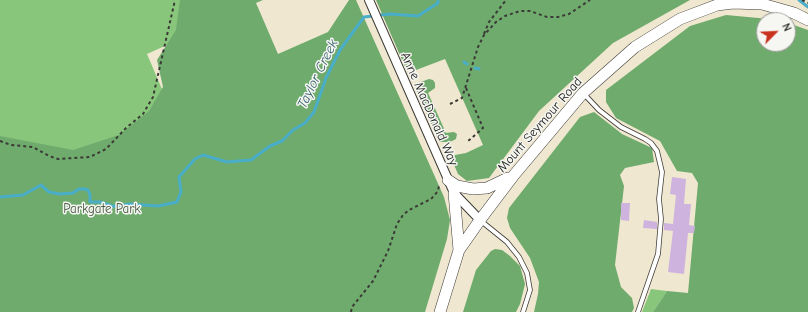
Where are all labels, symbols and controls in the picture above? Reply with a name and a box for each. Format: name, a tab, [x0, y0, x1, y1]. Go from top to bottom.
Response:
north arrow	[756, 12, 796, 52]
text: N	[779, 21, 794, 33]
water label: Taylor Creek	[294, 37, 342, 111]
street label: Anne MacDonald Way	[397, 50, 461, 168]
street label: Mount Seymour Road	[494, 74, 586, 176]
park label: Parkgate Park	[63, 201, 141, 217]

